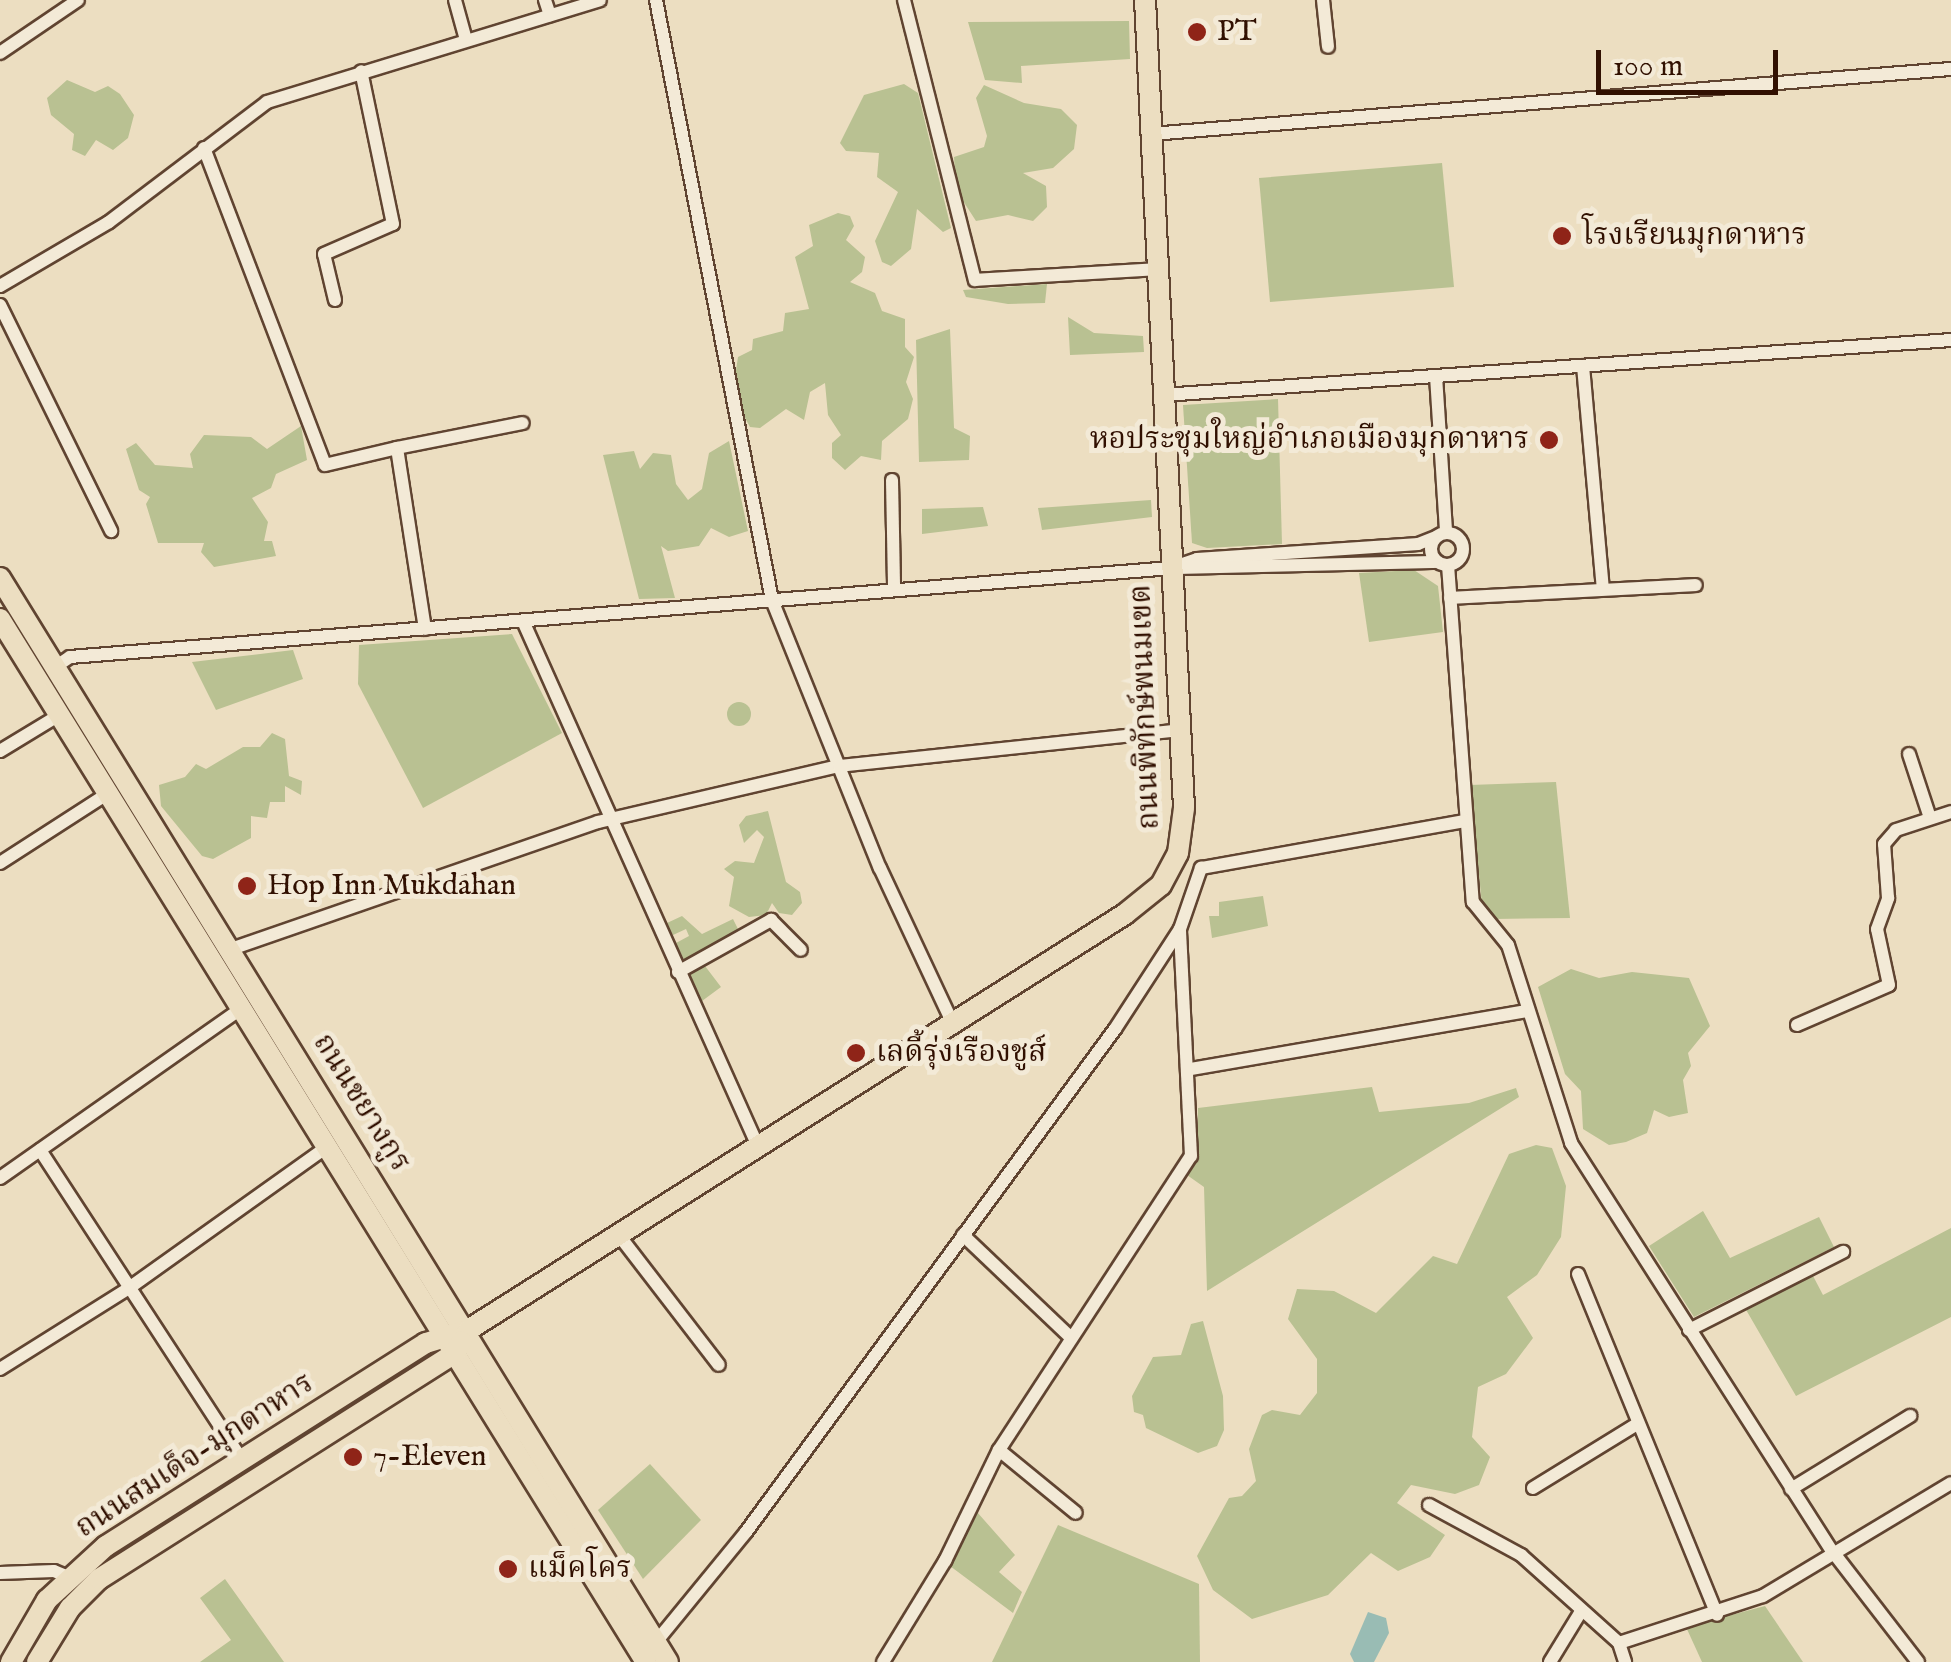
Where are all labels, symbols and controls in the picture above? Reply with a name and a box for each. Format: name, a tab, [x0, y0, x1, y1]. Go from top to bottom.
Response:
place label: PT	[1217, 14, 1257, 50]
marker: PT	[1186, 21, 1208, 43]
scale bar	[1601, 30, 1784, 92]
text: 100 m	[1613, 48, 1683, 86]
place label: โรงเรียนมุกดาหาร	[1582, 218, 1806, 254]
marker: โรงเรียนมุกดาหาร	[1551, 225, 1573, 247]
place label: หอประชุมใหญ่อำเภอเมืองมุกดาหาร	[1090, 422, 1529, 458]
marker: หอประชุมใหญ่อำเภอเมืองมุกดาหาร	[1538, 429, 1560, 451]
street label: ถนนพิทักษ์พนมเขต	[1124, 584, 1168, 830]
place label: Hop Inn Mukdahan	[267, 868, 516, 904]
marker: Hop Inn Mukdahan	[236, 875, 258, 897]
street label: ถนนชยางกูร	[304, 1027, 418, 1179]
place label: เลดี้รุ่งเรืองชูส์	[876, 1035, 1047, 1071]
marker: เลดี้รุ่งเรืองชูส์	[845, 1042, 867, 1064]
street label: ถนนสมเด็จ-มุกดาหาร	[69, 1366, 321, 1546]
place label: 7-Eleven	[373, 1439, 487, 1475]
marker: 7-Eleven	[342, 1446, 364, 1468]
place label: แม็คโคร	[528, 1551, 631, 1587]
marker: แม็คโคร	[497, 1558, 519, 1580]

